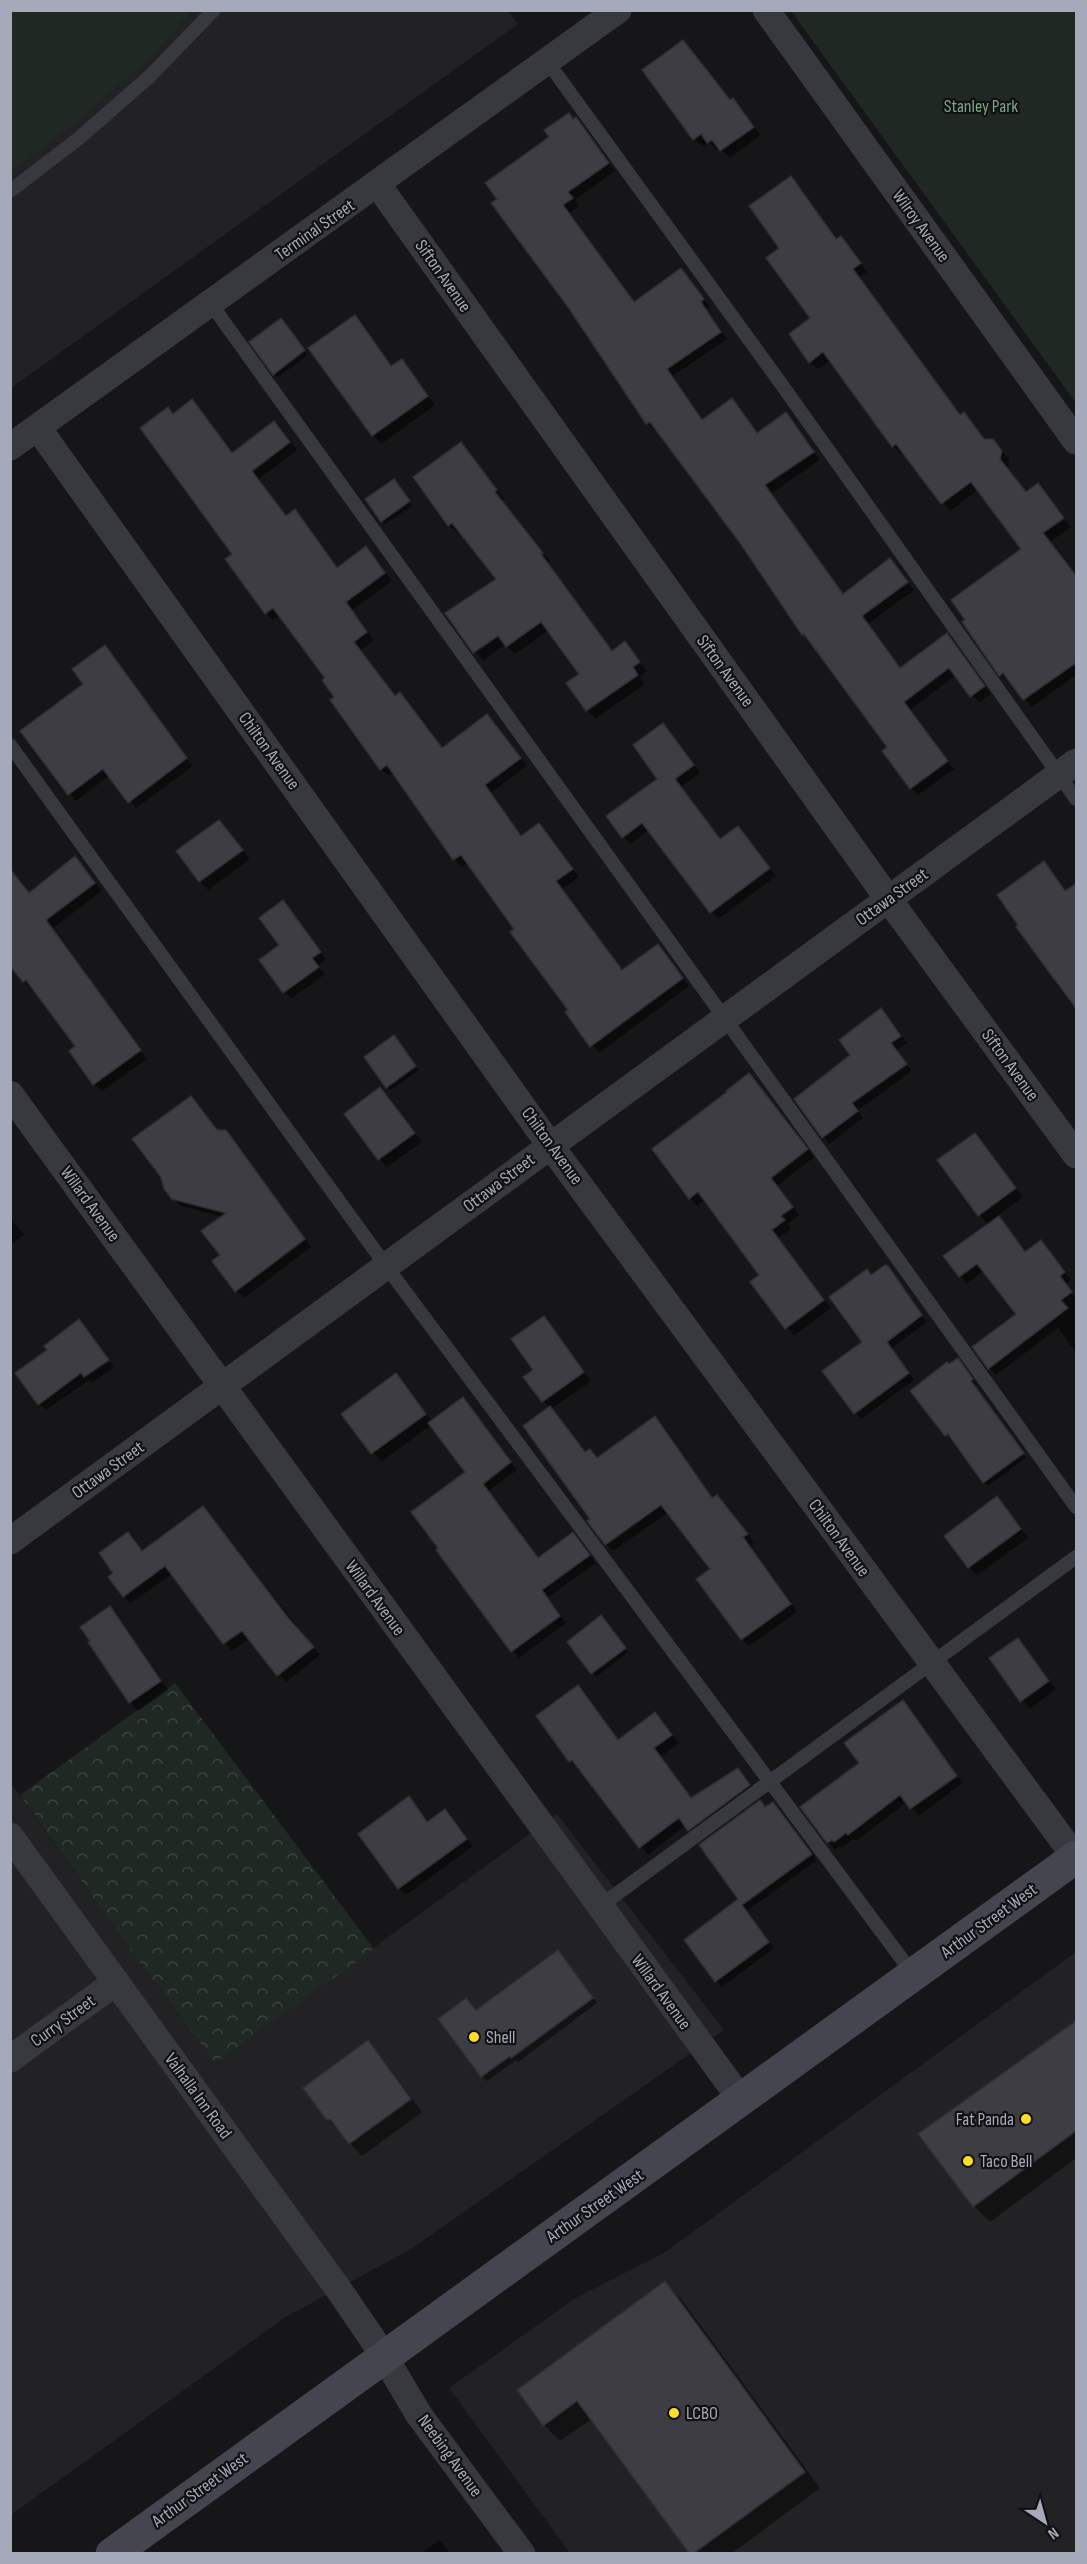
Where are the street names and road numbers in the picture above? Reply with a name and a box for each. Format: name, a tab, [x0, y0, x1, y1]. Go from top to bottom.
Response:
street label: Wilroy Avenue	[888, 186, 954, 266]
street label: Terminal Street	[271, 195, 359, 265]
street label: Sifton Avenue	[410, 236, 476, 316]
street label: Sifton Avenue	[692, 631, 758, 711]
street label: Chilton Avenue	[234, 708, 304, 794]
street label: Ottawa Street	[852, 863, 933, 930]
street label: Sifton Avenue	[977, 1025, 1043, 1105]
street label: Chilton Avenue	[517, 1103, 587, 1189]
street label: Ottawa Street	[459, 1149, 539, 1217]
street label: Willard Avenue	[56, 1162, 124, 1246]
street label: Ottawa Street	[68, 1436, 149, 1503]
street label: Chilton Avenue	[804, 1495, 874, 1581]
street label: Willard Avenue	[341, 1556, 409, 1640]
street label: Arthur Street West	[936, 1879, 1042, 1963]
street label: Willard Avenue	[627, 1950, 695, 2034]
street label: Curry Street	[27, 1990, 100, 2051]
street label: Valhalla Inn Road	[160, 2049, 236, 2143]
street label: Arthur Street West	[542, 2165, 648, 2248]
street label: Neebing Avenue	[413, 2411, 487, 2501]
street label: Arthur Street West	[147, 2448, 253, 2532]

